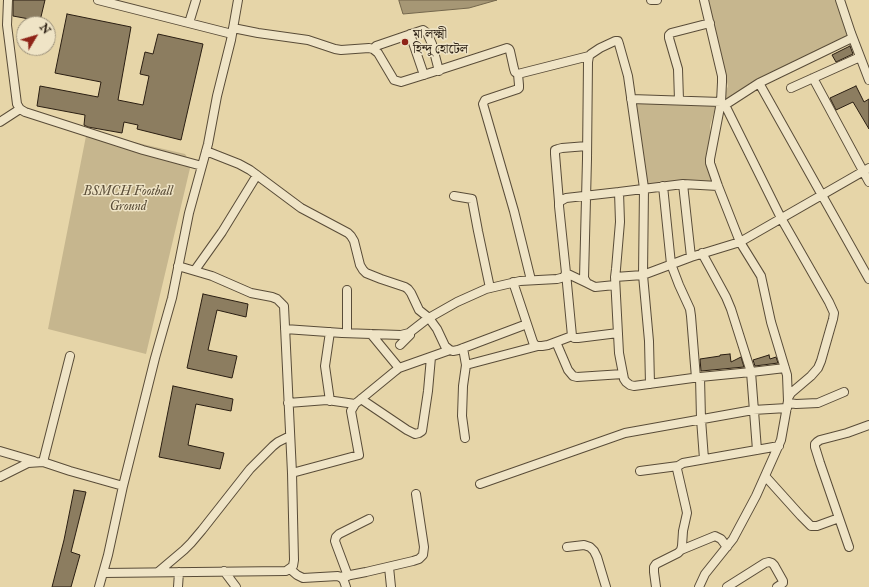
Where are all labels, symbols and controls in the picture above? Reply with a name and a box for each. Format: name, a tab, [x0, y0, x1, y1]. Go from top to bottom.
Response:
north arrow	[16, 16, 56, 56]
text: N	[37, 21, 53, 37]
place label: মা লক্ষ্মী হিন্দু হোটেল	[413, 27, 468, 58]
marker: মা লক্ষ্মী হিন্দু হোটেল	[400, 37, 410, 47]
park label: BSMCH Football Ground	[83, 184, 173, 215]

